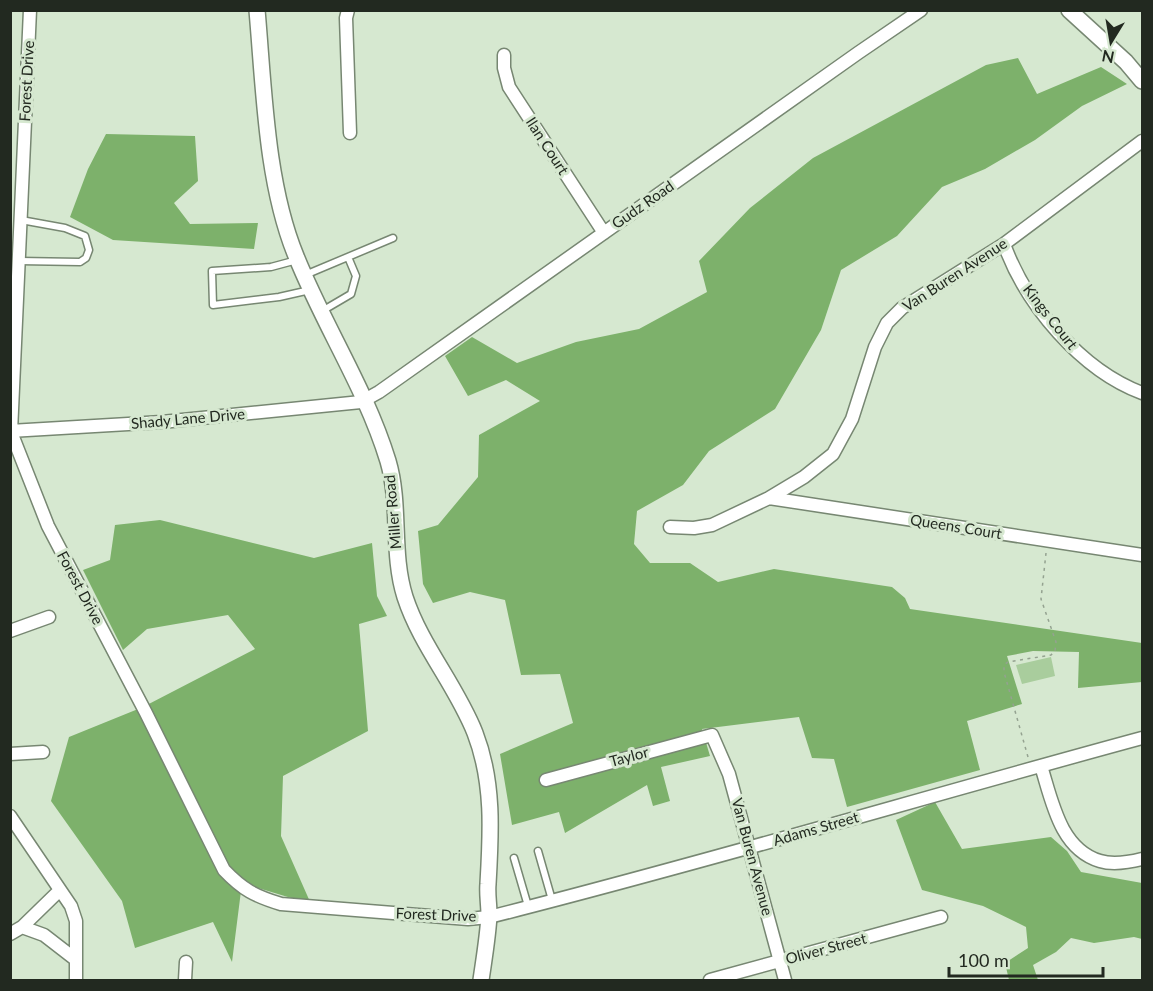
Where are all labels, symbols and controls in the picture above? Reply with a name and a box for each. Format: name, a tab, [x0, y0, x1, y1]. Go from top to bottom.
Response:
north arrow	[1081, 12, 1141, 72]
street label: Forest Drive	[15, 40, 37, 122]
text: N	[1100, 47, 1116, 68]
street label: Ilan Court	[523, 113, 573, 178]
street label: Gudz Road	[608, 176, 677, 232]
street label: Van Buren Avenue	[899, 234, 1010, 315]
street label: Kings Court	[1020, 280, 1082, 353]
street label: Shady Lane Drive	[130, 404, 246, 432]
street label: Miller Road	[380, 474, 404, 550]
street label: Queens Court	[909, 510, 1004, 542]
street label: Forest Drive	[54, 548, 108, 628]
street label: Taylor	[607, 742, 651, 770]
street label: Van Buren Avenue	[729, 796, 777, 918]
street label: Adams Street	[771, 807, 861, 849]
street label: Forest Drive	[395, 904, 477, 924]
street label: Oliver Street	[783, 928, 869, 967]
scale bar	[949, 940, 1104, 978]
text: 100 m	[958, 949, 1009, 971]

